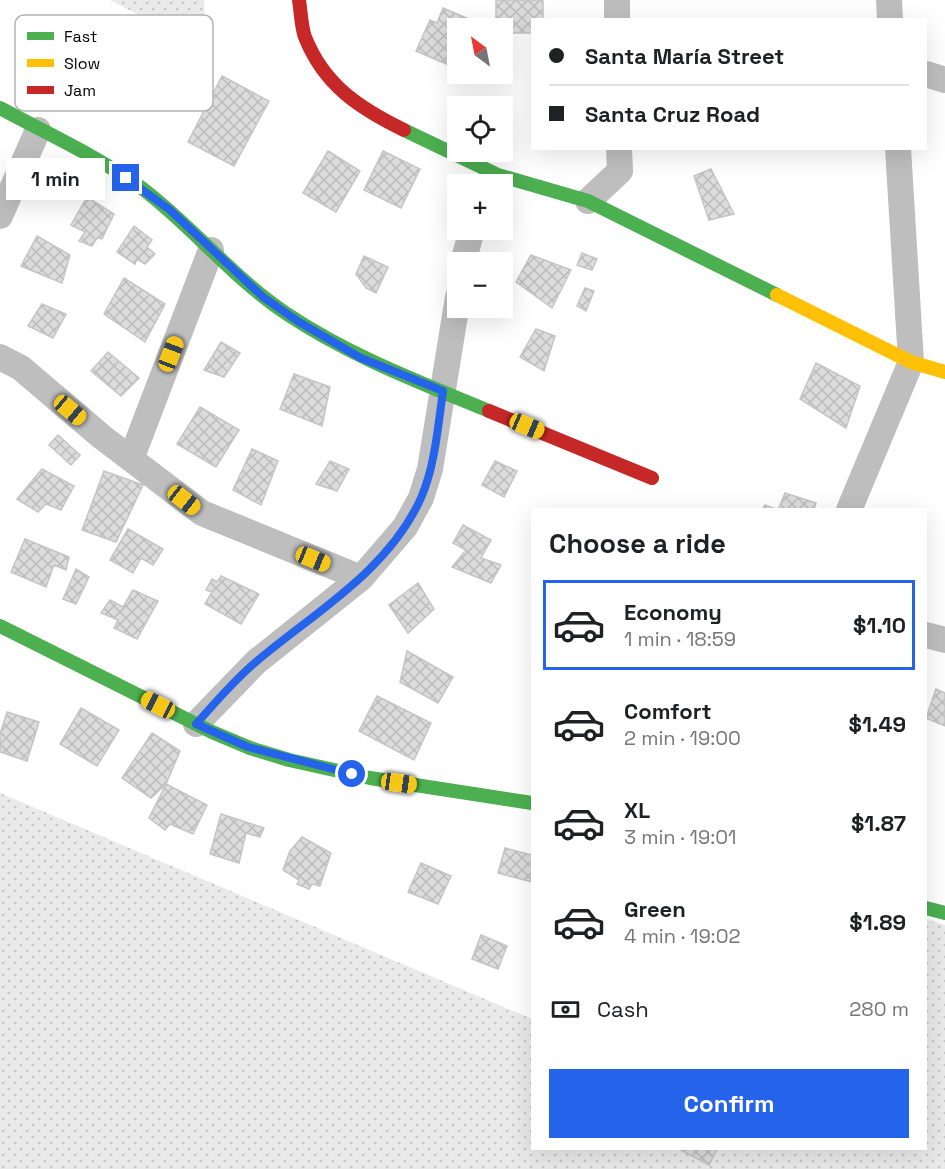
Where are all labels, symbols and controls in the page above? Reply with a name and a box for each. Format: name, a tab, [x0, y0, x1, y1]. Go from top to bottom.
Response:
legend	[15, 15, 213, 111]
north arrow	[447, 18, 513, 84]
map controls	[447, 18, 513, 318]
text: Fast	[64, 26, 97, 47]
text: Santa María Street	[585, 42, 784, 70]
text: Slow	[64, 53, 100, 74]
text: Jam	[64, 80, 96, 101]
button: locate	[447, 96, 513, 162]
text: Santa Cruz Road	[585, 100, 760, 128]
callout: 1 min	[6, 157, 105, 199]
route end	[112, 164, 139, 191]
text: 1 min	[31, 166, 80, 192]
button: +	[447, 174, 513, 240]
button: −	[447, 252, 513, 318]
car	[156, 334, 186, 374]
car	[50, 392, 90, 428]
car	[507, 411, 547, 441]
car	[164, 482, 204, 518]
text: Choose a ride	[549, 526, 726, 561]
car	[293, 544, 333, 574]
icon: car	[552, 598, 606, 652]
text: Economy	[624, 598, 722, 626]
text: $1.10	[853, 611, 906, 639]
text: 1 min · 18:59	[624, 626, 736, 652]
car	[138, 689, 178, 721]
icon: car	[552, 697, 606, 751]
text: Comfort	[624, 697, 712, 725]
text: $1.49	[849, 710, 906, 738]
text: 2 min · 19:00	[624, 725, 741, 751]
route start	[338, 760, 365, 787]
car	[380, 772, 418, 794]
icon: car	[552, 796, 606, 850]
text: XL	[624, 796, 650, 824]
text: $1.87	[851, 809, 906, 837]
text: 3 min · 19:01	[624, 824, 736, 850]
icon: car	[552, 895, 606, 949]
text: Green	[624, 895, 686, 923]
text: $1.89	[849, 908, 906, 936]
text: 4 min · 19:02	[624, 923, 741, 949]
icon: cash	[549, 993, 582, 1026]
text: Cash	[597, 995, 649, 1023]
text: 280 m	[849, 996, 909, 1022]
button: Confirm	[549, 1069, 909, 1138]

